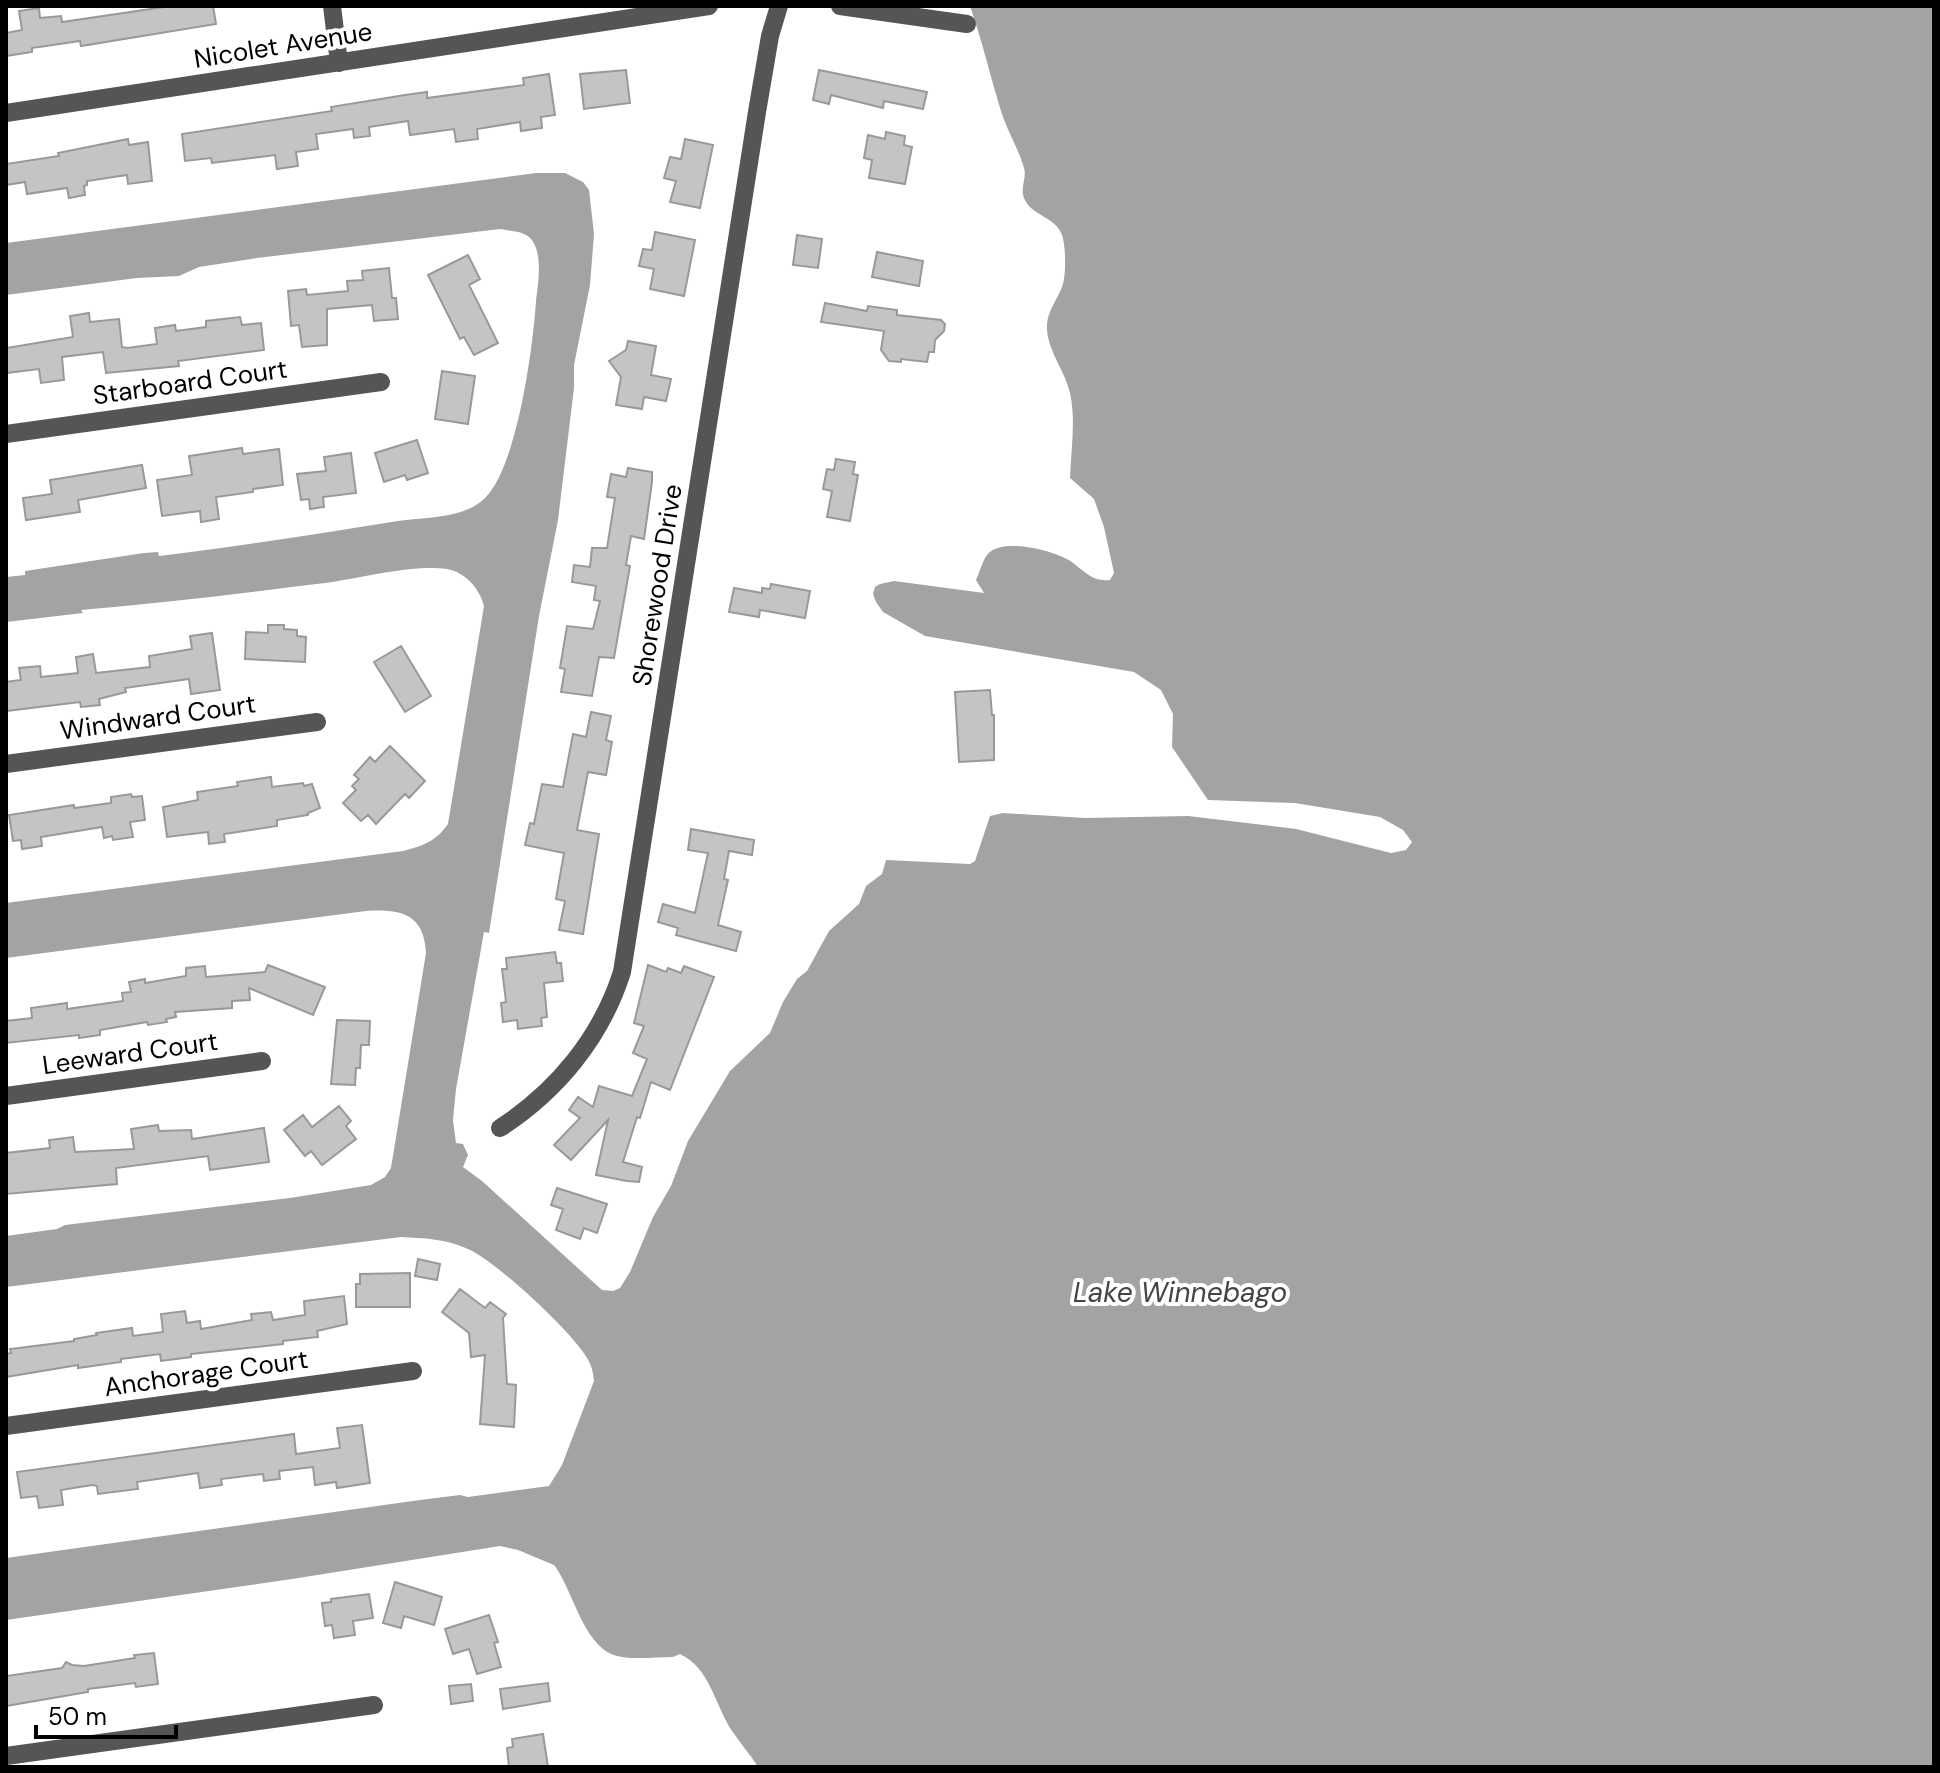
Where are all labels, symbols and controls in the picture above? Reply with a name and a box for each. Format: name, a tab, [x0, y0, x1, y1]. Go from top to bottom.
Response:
street label: Nicolet Avenue	[191, 14, 375, 76]
street label: Starboard Court	[91, 352, 289, 412]
street label: Shorewood Drive	[624, 482, 690, 688]
street label: Windward Court	[58, 686, 258, 748]
street label: Leeward Court	[40, 1024, 220, 1082]
water label: Lake Winnebago	[1073, 1274, 1287, 1311]
street label: Anchorage Court	[102, 1342, 310, 1404]
scale bar	[36, 1689, 176, 1739]
text: 50 m	[48, 1701, 107, 1732]

